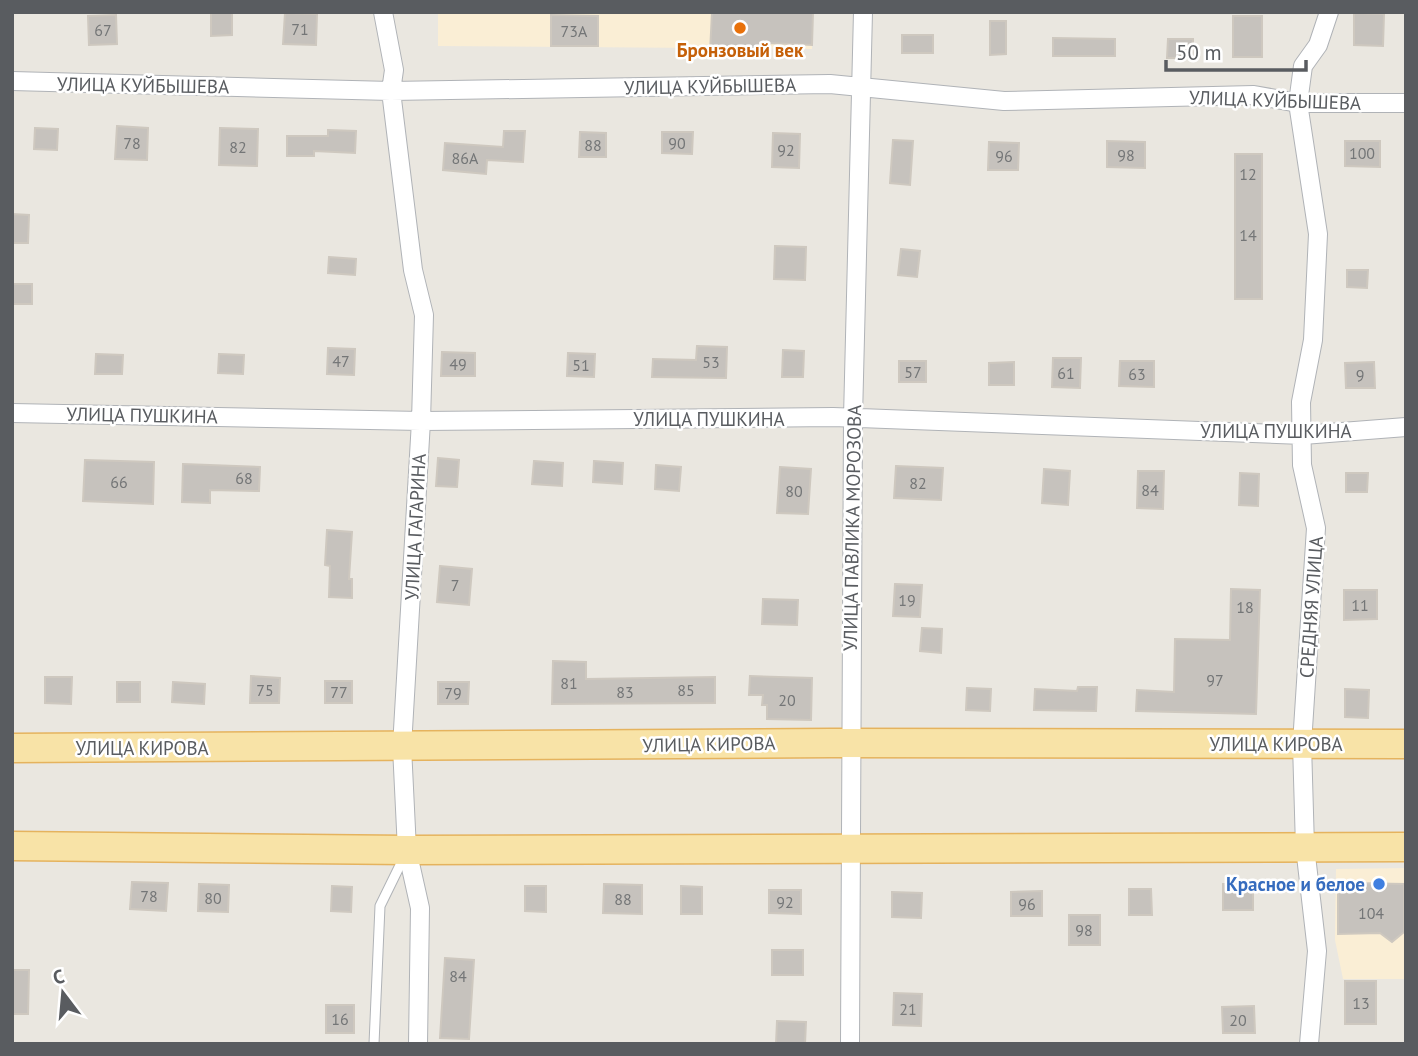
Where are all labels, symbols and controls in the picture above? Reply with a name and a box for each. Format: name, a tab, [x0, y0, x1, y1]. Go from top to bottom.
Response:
house number: 71	[291, 19, 309, 39]
house number: 67	[94, 20, 112, 40]
marker: Бронзовый век	[732, 20, 748, 36]
house number: 73А	[561, 21, 588, 41]
scale bar	[1166, 28, 1306, 72]
place label: Бронзовый век	[677, 38, 804, 62]
text: 50 m	[1176, 39, 1222, 66]
street label: УЛИЦА КУЙБЫШЕВА	[57, 71, 229, 99]
street label: УЛИЦА КУЙБЫШЕВА	[624, 72, 796, 100]
street label: УЛИЦА КУЙБЫШЕВА	[1188, 85, 1362, 115]
house number: 78	[123, 133, 141, 153]
house number: 90	[668, 133, 686, 153]
house number: 88	[584, 135, 602, 155]
house number: 82	[229, 137, 247, 157]
house number: 92	[777, 140, 795, 160]
house number: 100	[1349, 143, 1375, 163]
house number: 98	[1117, 145, 1135, 165]
house number: 96	[995, 146, 1013, 166]
house number: 86А	[452, 148, 479, 168]
house number: 12	[1239, 164, 1257, 184]
house number: 14	[1239, 225, 1257, 245]
house number: 47	[332, 351, 350, 371]
house number: 53	[702, 352, 720, 372]
house number: 49	[449, 354, 467, 374]
house number: 51	[572, 355, 590, 375]
house number: 57	[904, 362, 922, 382]
house number: 61	[1057, 363, 1075, 383]
house number: 63	[1128, 364, 1146, 384]
house number: 9	[1356, 365, 1364, 385]
street label: УЛИЦА ПУШКИНА	[66, 402, 218, 428]
street label: УЛИЦА ПАВЛИКА МОРОЗОВА	[838, 405, 866, 651]
street label: УЛИЦА ПУШКИНА	[633, 407, 785, 431]
street label: УЛИЦА ПУШКИНА	[1200, 419, 1352, 443]
street label: УЛИЦА ГАГАРИНА	[399, 453, 431, 601]
house number: 68	[235, 468, 253, 488]
house number: 66	[110, 472, 128, 492]
house number: 82	[909, 473, 927, 493]
house number: 84	[1141, 480, 1159, 500]
house number: 80	[785, 481, 803, 501]
street label: СРЕДНЯЯ УЛИЦА	[1294, 535, 1328, 679]
house number: 7	[451, 575, 459, 595]
house number: 19	[898, 590, 916, 610]
house number: 11	[1351, 595, 1369, 615]
house number: 18	[1236, 597, 1254, 617]
house number: 97	[1206, 670, 1224, 690]
house number: 81	[560, 673, 578, 693]
house number: 75	[256, 680, 274, 700]
house number: 85	[677, 680, 695, 700]
house number: 77	[330, 682, 348, 702]
house number: 83	[616, 682, 634, 702]
house number: 79	[444, 683, 462, 703]
house number: 20	[778, 690, 796, 710]
street label: УЛИЦА КИРОВА	[642, 731, 776, 757]
street label: УЛИЦА КИРОВА	[1209, 732, 1343, 756]
street label: УЛИЦА КИРОВА	[75, 736, 209, 760]
place label: Красное и белое	[1226, 872, 1365, 896]
marker: Красное и белое	[1371, 876, 1387, 892]
house number: 78	[140, 886, 158, 906]
house number: 80	[204, 888, 222, 908]
house number: 88	[614, 889, 632, 909]
house number: 92	[776, 892, 794, 912]
house number: 96	[1018, 894, 1036, 914]
house number: 104	[1358, 903, 1384, 923]
house number: 98	[1075, 920, 1093, 940]
north arrow	[28, 958, 98, 1028]
text: С	[50, 964, 67, 990]
house number: 84	[449, 966, 467, 986]
house number: 13	[1352, 993, 1370, 1013]
house number: 21	[899, 999, 917, 1019]
house number: 16	[331, 1009, 349, 1029]
house number: 20	[1229, 1010, 1247, 1030]

